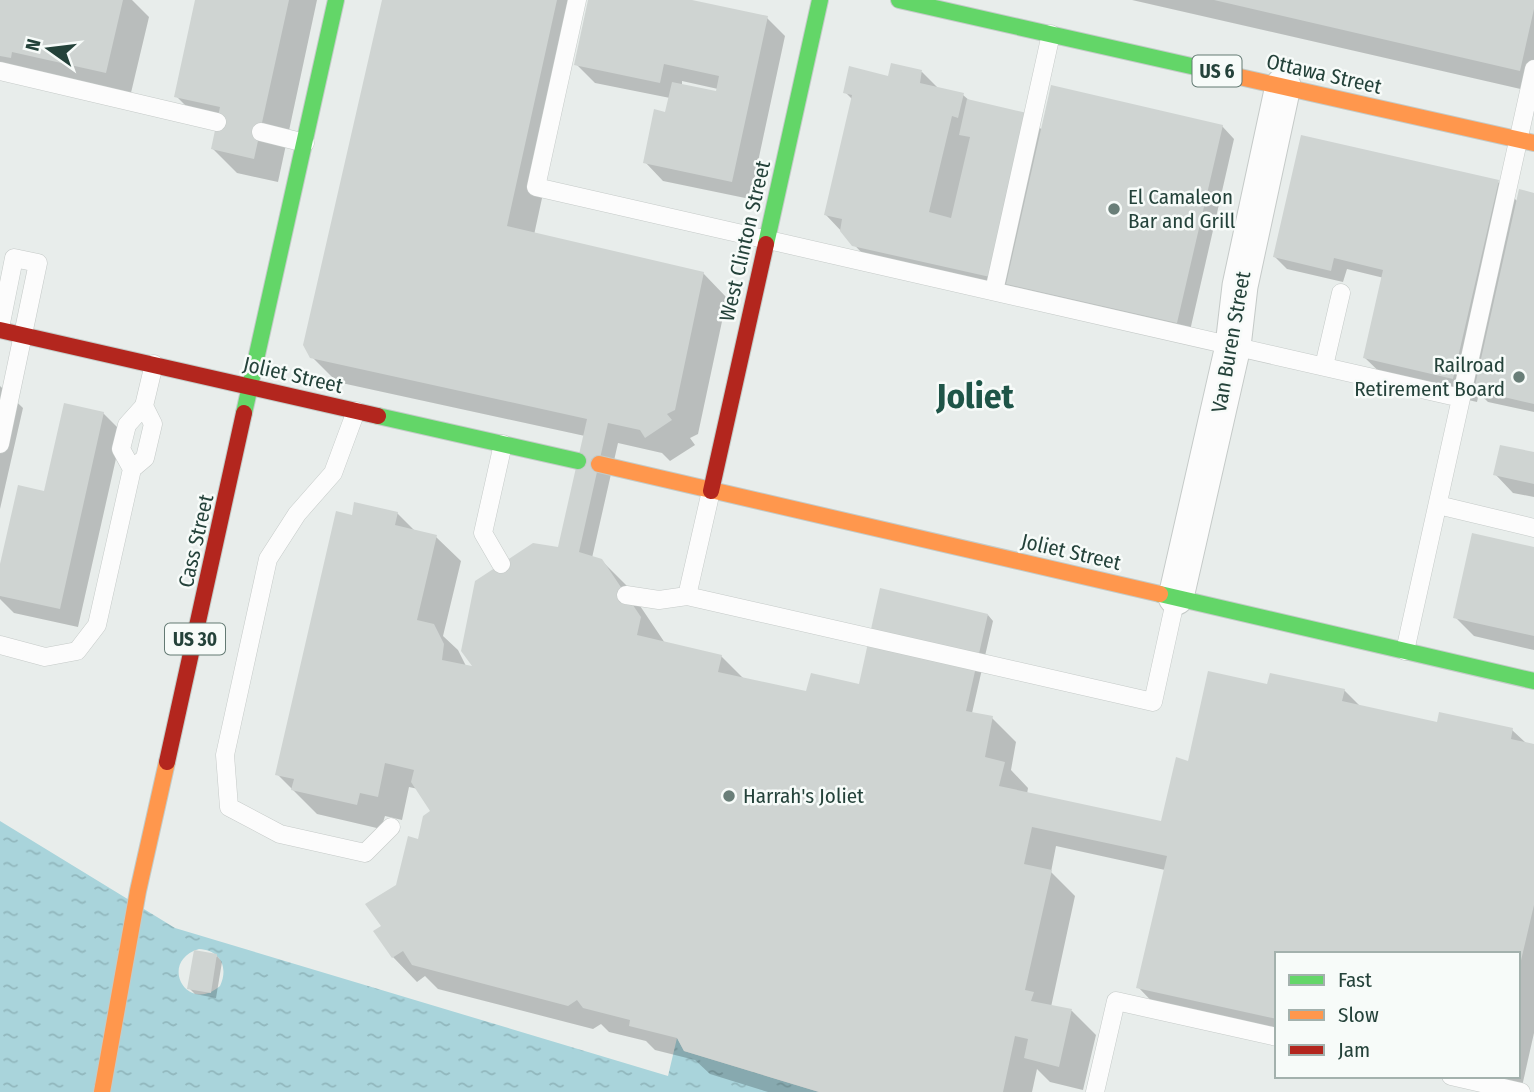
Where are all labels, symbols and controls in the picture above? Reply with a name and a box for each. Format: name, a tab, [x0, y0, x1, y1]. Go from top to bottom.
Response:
north arrow	[14, 14, 84, 84]
text: N	[20, 37, 46, 53]
street label: Ottawa Street	[1264, 48, 1384, 100]
road number: US 6	[1192, 55, 1242, 86]
street label: West Clinton Street	[714, 158, 776, 324]
place label: El Camaleon Bar and Grill	[1128, 184, 1236, 234]
marker: El Camaleon Bar and Grill	[1106, 201, 1122, 217]
street label: Van Buren Street	[1206, 269, 1256, 415]
street label: Joliet Street	[241, 351, 345, 399]
place label: Railroad Retirement Board	[1354, 352, 1505, 402]
marker: Railroad Retirement Board	[1511, 369, 1527, 385]
district label: Joliet	[935, 375, 1014, 417]
street label: Cass Street	[173, 492, 219, 590]
street label: Joliet Street	[1019, 528, 1123, 576]
road number: US 30	[165, 624, 225, 654]
place label: Harrah's Joliet	[743, 783, 864, 809]
marker: Harrah's Joliet	[721, 788, 737, 804]
legend	[1275, 952, 1520, 1078]
text: Fast	[1338, 967, 1372, 993]
text: Slow	[1338, 1002, 1379, 1028]
text: Jam	[1338, 1037, 1370, 1063]

